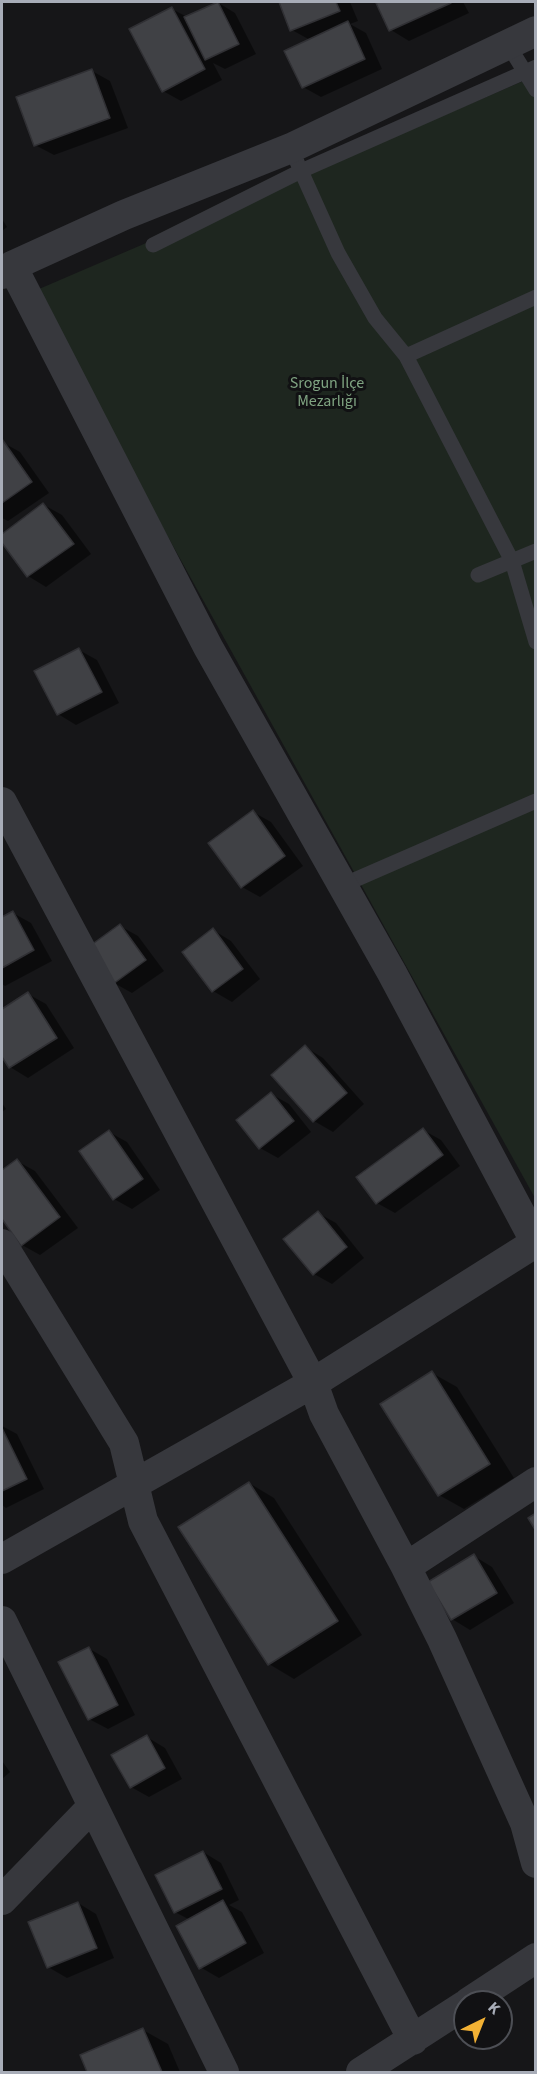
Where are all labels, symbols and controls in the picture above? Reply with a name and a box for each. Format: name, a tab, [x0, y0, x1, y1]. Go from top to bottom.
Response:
park label: Srogun İlçe Mezarlığı	[290, 374, 364, 412]
north arrow	[453, 1990, 513, 2050]
text: K	[483, 1997, 505, 2020]

